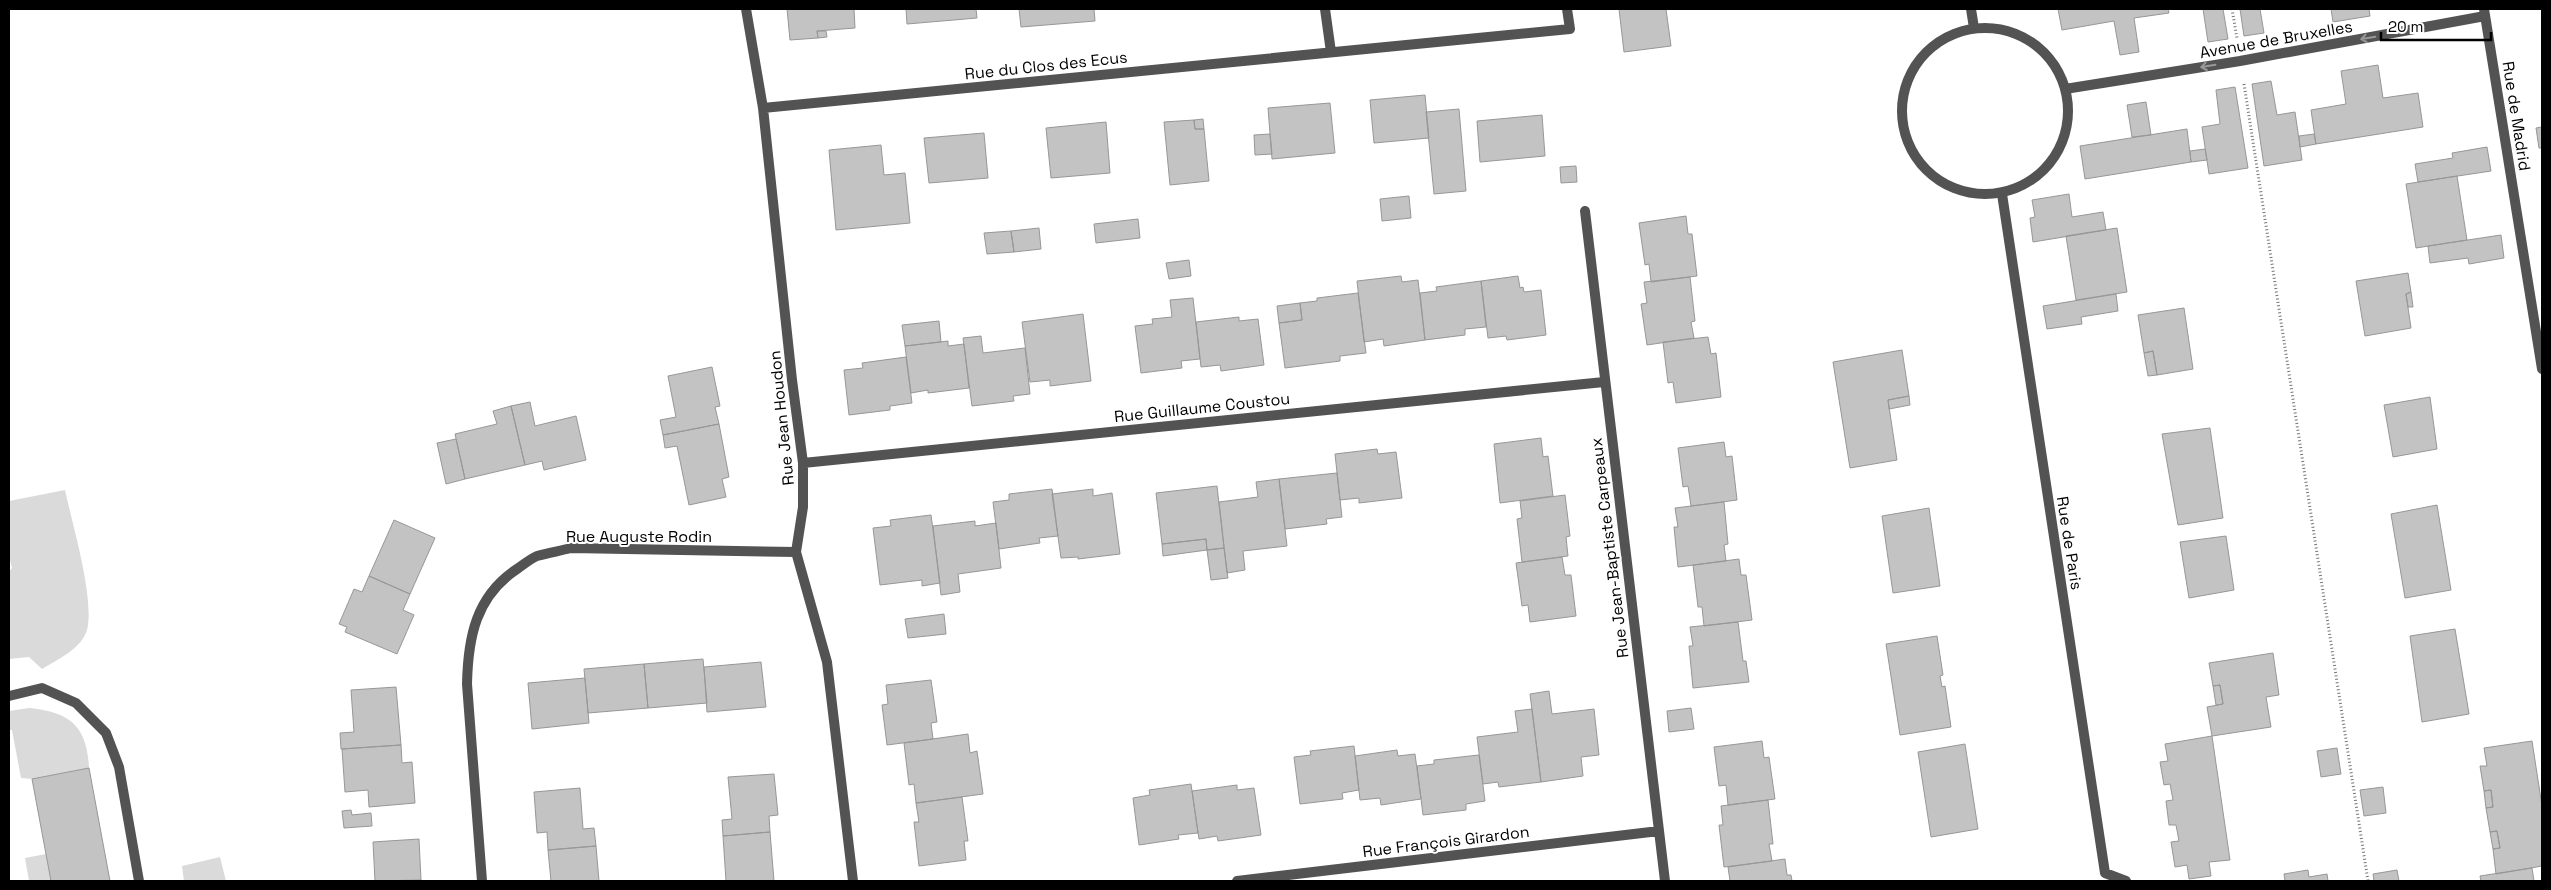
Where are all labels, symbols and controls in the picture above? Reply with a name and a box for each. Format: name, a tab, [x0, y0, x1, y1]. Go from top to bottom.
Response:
scale bar	[2381, 10, 2491, 42]
street label: Avenue de Bruxelles	[2198, 16, 2354, 63]
text: 20 m	[2388, 17, 2423, 36]
one-way arrow	[2361, 33, 2377, 43]
street label: Rue du Clos des Ecus	[964, 47, 1128, 84]
street label: Rue de Madrid	[2497, 60, 2536, 172]
one-way arrow	[2201, 62, 2217, 72]
street label: Rue Jean Houdon	[764, 350, 799, 486]
street label: Rue Guillaume Coustou	[1113, 388, 1291, 427]
street label: Rue Jean-Baptiste Carpeaux	[1586, 437, 1633, 659]
street label: Rue de Paris	[2052, 495, 2087, 591]
street label: Rue Auguste Rodin	[566, 526, 712, 547]
street label: Rue François Girardon	[1361, 821, 1531, 862]

